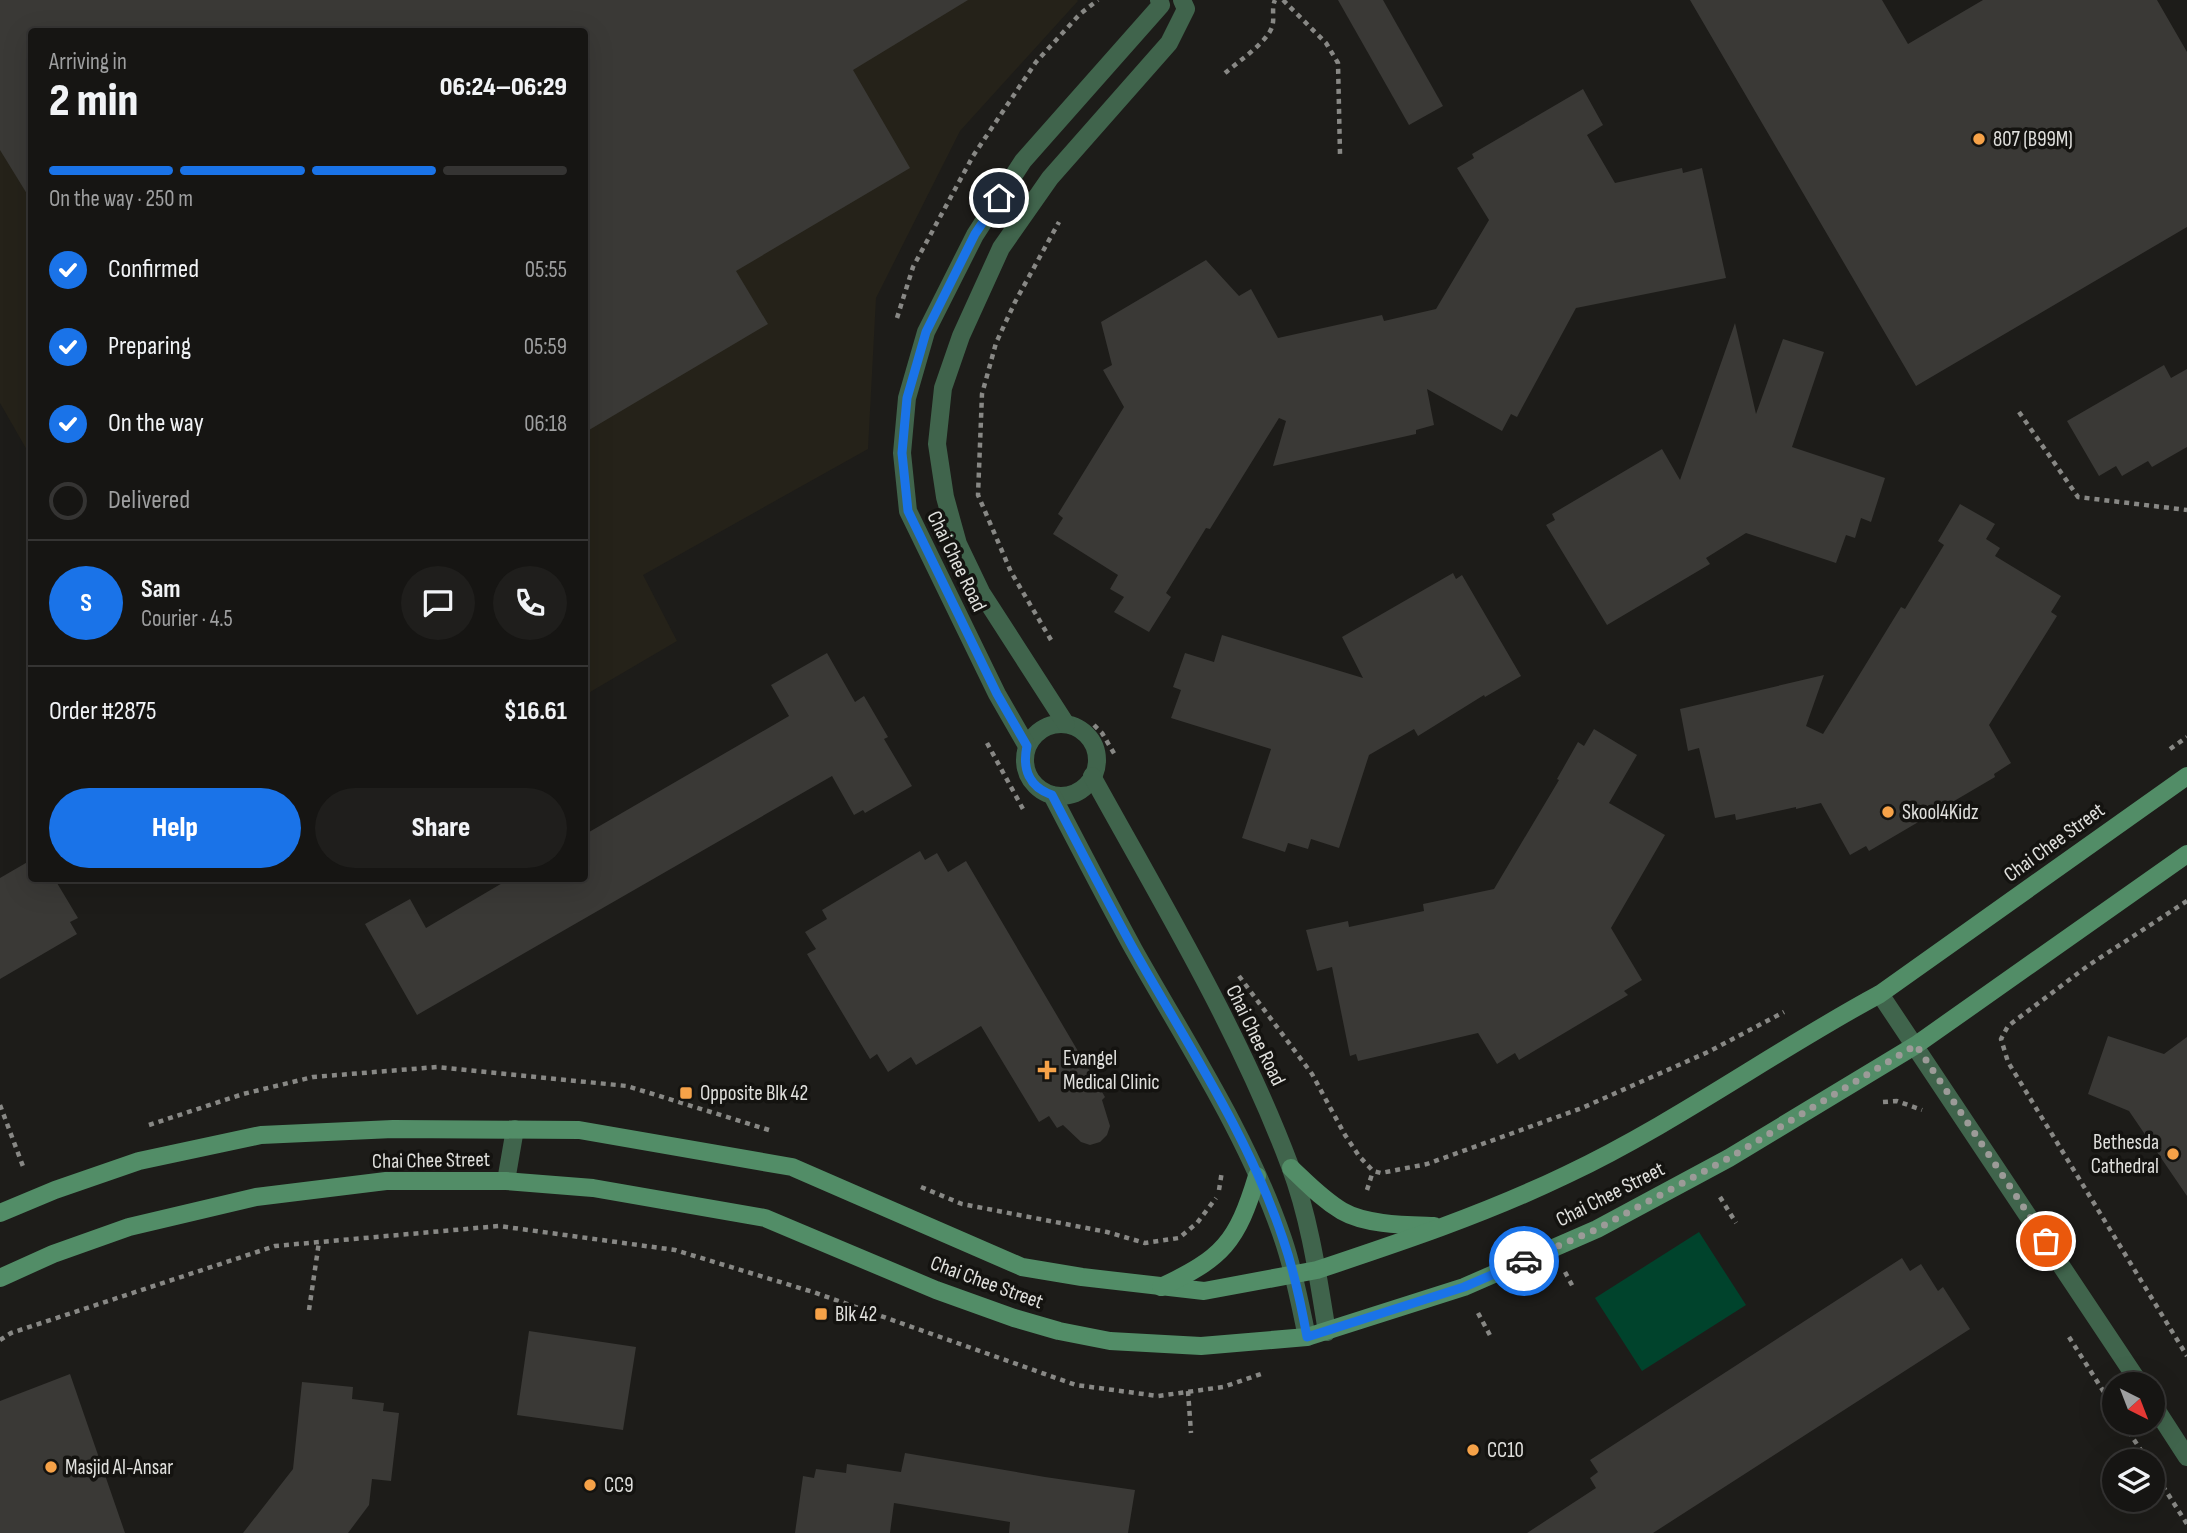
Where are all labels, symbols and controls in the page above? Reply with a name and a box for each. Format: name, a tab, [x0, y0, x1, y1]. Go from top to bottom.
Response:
text: Arriving in	[49, 48, 127, 76]
text: 06:24–06:29	[440, 72, 567, 103]
text: 2 min	[49, 74, 138, 129]
place label: 807 (B99M)	[1993, 127, 2073, 152]
marker: 807 (B99M)	[1971, 131, 1987, 147]
pin	[969, 168, 1029, 228]
icon: home	[980, 179, 1018, 217]
text: On the way · 250 m	[49, 185, 193, 213]
icon: check	[49, 251, 87, 289]
text: Confirmed	[108, 254, 199, 285]
text: 05:55	[525, 256, 567, 284]
icon: check	[49, 328, 87, 366]
text: Preparing	[108, 331, 191, 362]
text: 05:59	[524, 333, 567, 361]
icon: check	[49, 405, 87, 443]
text: On the way	[108, 408, 204, 439]
text: 06:18	[524, 410, 567, 438]
text: Delivered	[108, 485, 190, 516]
street label: Chai Chee Road	[921, 507, 992, 616]
button: chat	[401, 566, 475, 640]
button: phone	[493, 566, 567, 640]
text: Sam	[141, 574, 181, 605]
text: S	[80, 588, 92, 619]
text: Courier · 4.5	[141, 605, 233, 633]
text: Order #2875	[49, 696, 156, 727]
text: $16.61	[504, 696, 567, 727]
button: Help	[49, 788, 301, 868]
button: Share	[315, 788, 567, 868]
street label: Chai Chee Street	[1999, 798, 2109, 887]
place label: Skool4Kidz	[1902, 800, 1979, 825]
marker: Skool4Kidz	[1880, 804, 1896, 820]
street label: Chai Chee Road	[1220, 981, 1291, 1090]
place label: Evangel Medical Clinic	[1063, 1046, 1160, 1095]
marker: Evangel Medical Clinic	[1037, 1060, 1057, 1080]
place label: Opposite Blk 42	[700, 1081, 808, 1106]
marker: Opposite Blk 42	[678, 1085, 694, 1101]
place label: Bethesda Cathedral	[2091, 1130, 2159, 1179]
marker: Bethesda Cathedral	[2165, 1146, 2181, 1162]
street label: Chai Chee Street	[372, 1147, 490, 1174]
street label: Chai Chee Street	[1552, 1156, 1669, 1232]
pin	[2016, 1211, 2076, 1271]
icon: bag	[2027, 1222, 2065, 1260]
courier	[1489, 1226, 1559, 1296]
icon: car	[1505, 1242, 1543, 1280]
street label: Chai Chee Street	[927, 1251, 1047, 1314]
place label: Blk 42	[835, 1302, 877, 1327]
marker: Blk 42	[813, 1306, 829, 1322]
north arrow	[2102, 1372, 2165, 1435]
map controls	[2102, 1372, 2165, 1512]
place label: CC10	[1487, 1438, 1524, 1463]
marker: CC10	[1465, 1442, 1481, 1458]
button: layers	[2102, 1449, 2165, 1512]
place label: Masjid Al-Ansar	[65, 1455, 173, 1480]
marker: Masjid Al-Ansar	[43, 1459, 59, 1475]
place label: CC9	[604, 1473, 634, 1498]
marker: CC9	[582, 1477, 598, 1493]

